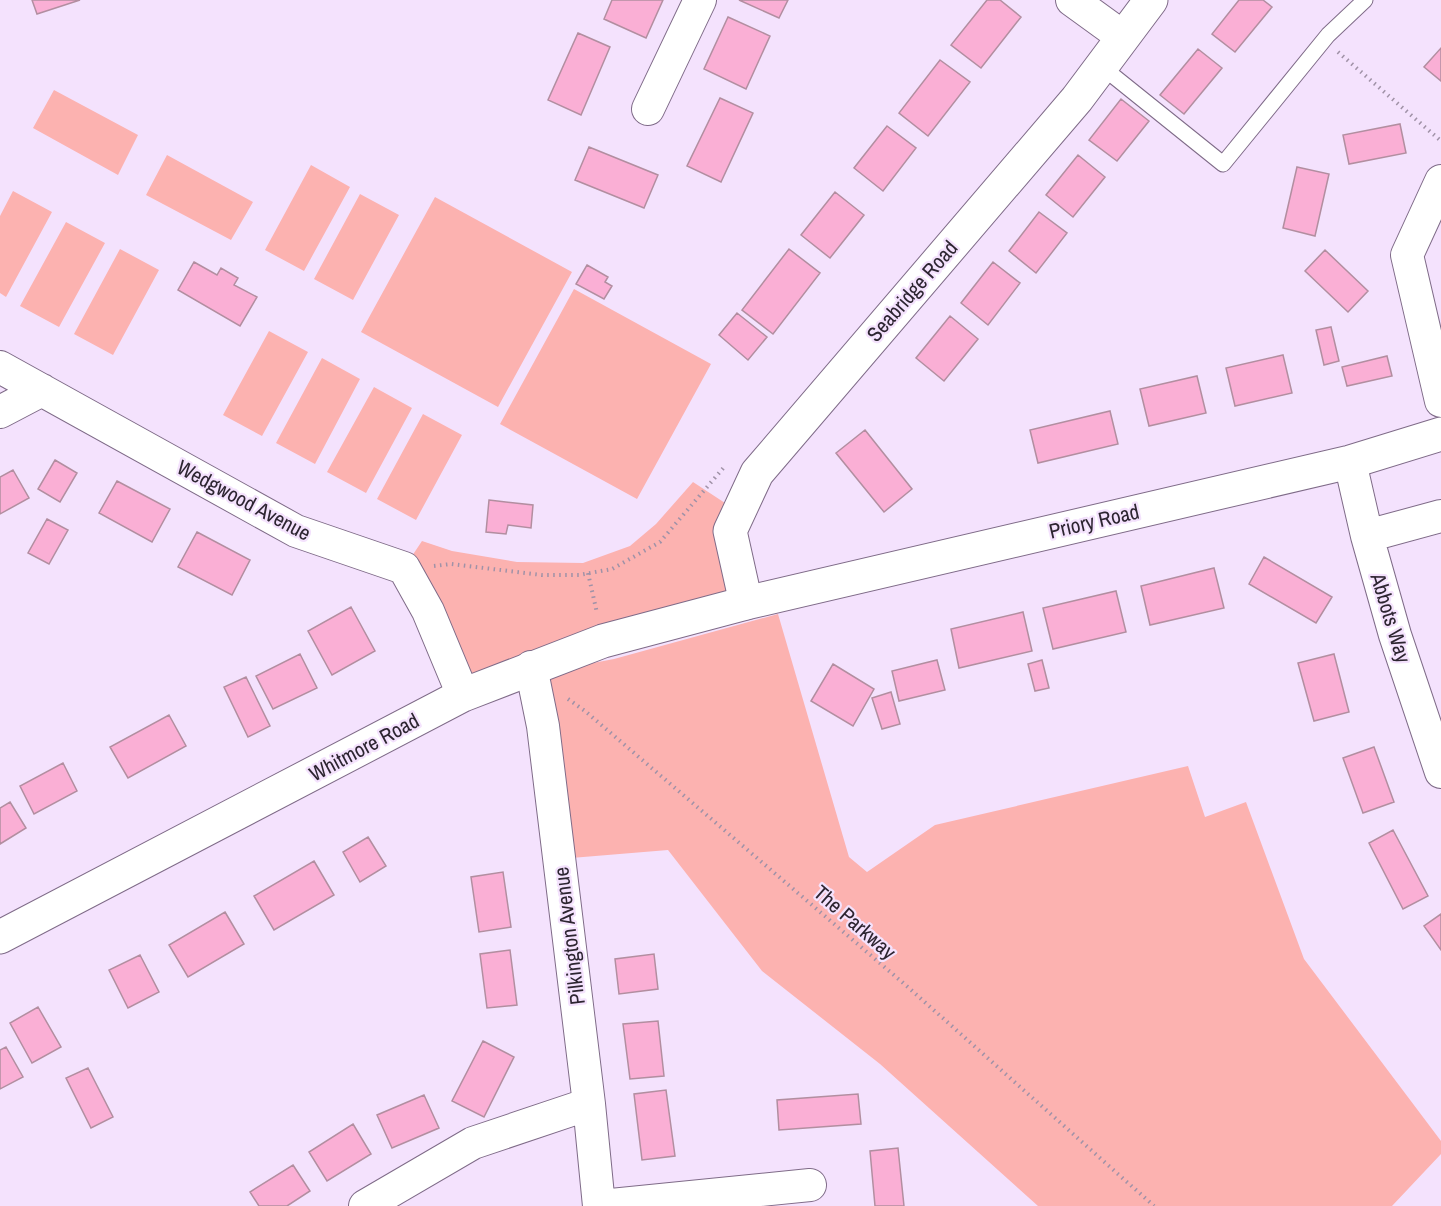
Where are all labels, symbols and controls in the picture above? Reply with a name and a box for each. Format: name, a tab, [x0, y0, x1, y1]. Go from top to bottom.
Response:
street label: Seabridge Road	[860, 234, 964, 348]
street label: Wedgwood Avenue	[172, 453, 316, 547]
street label: Priory Road	[1046, 497, 1142, 545]
street label: Abbots Way	[1363, 569, 1418, 667]
street label: Whitmore Road	[304, 706, 424, 788]
street label: Pilkington Avenue	[546, 865, 592, 1007]
street label: The Parkway	[808, 878, 903, 966]

